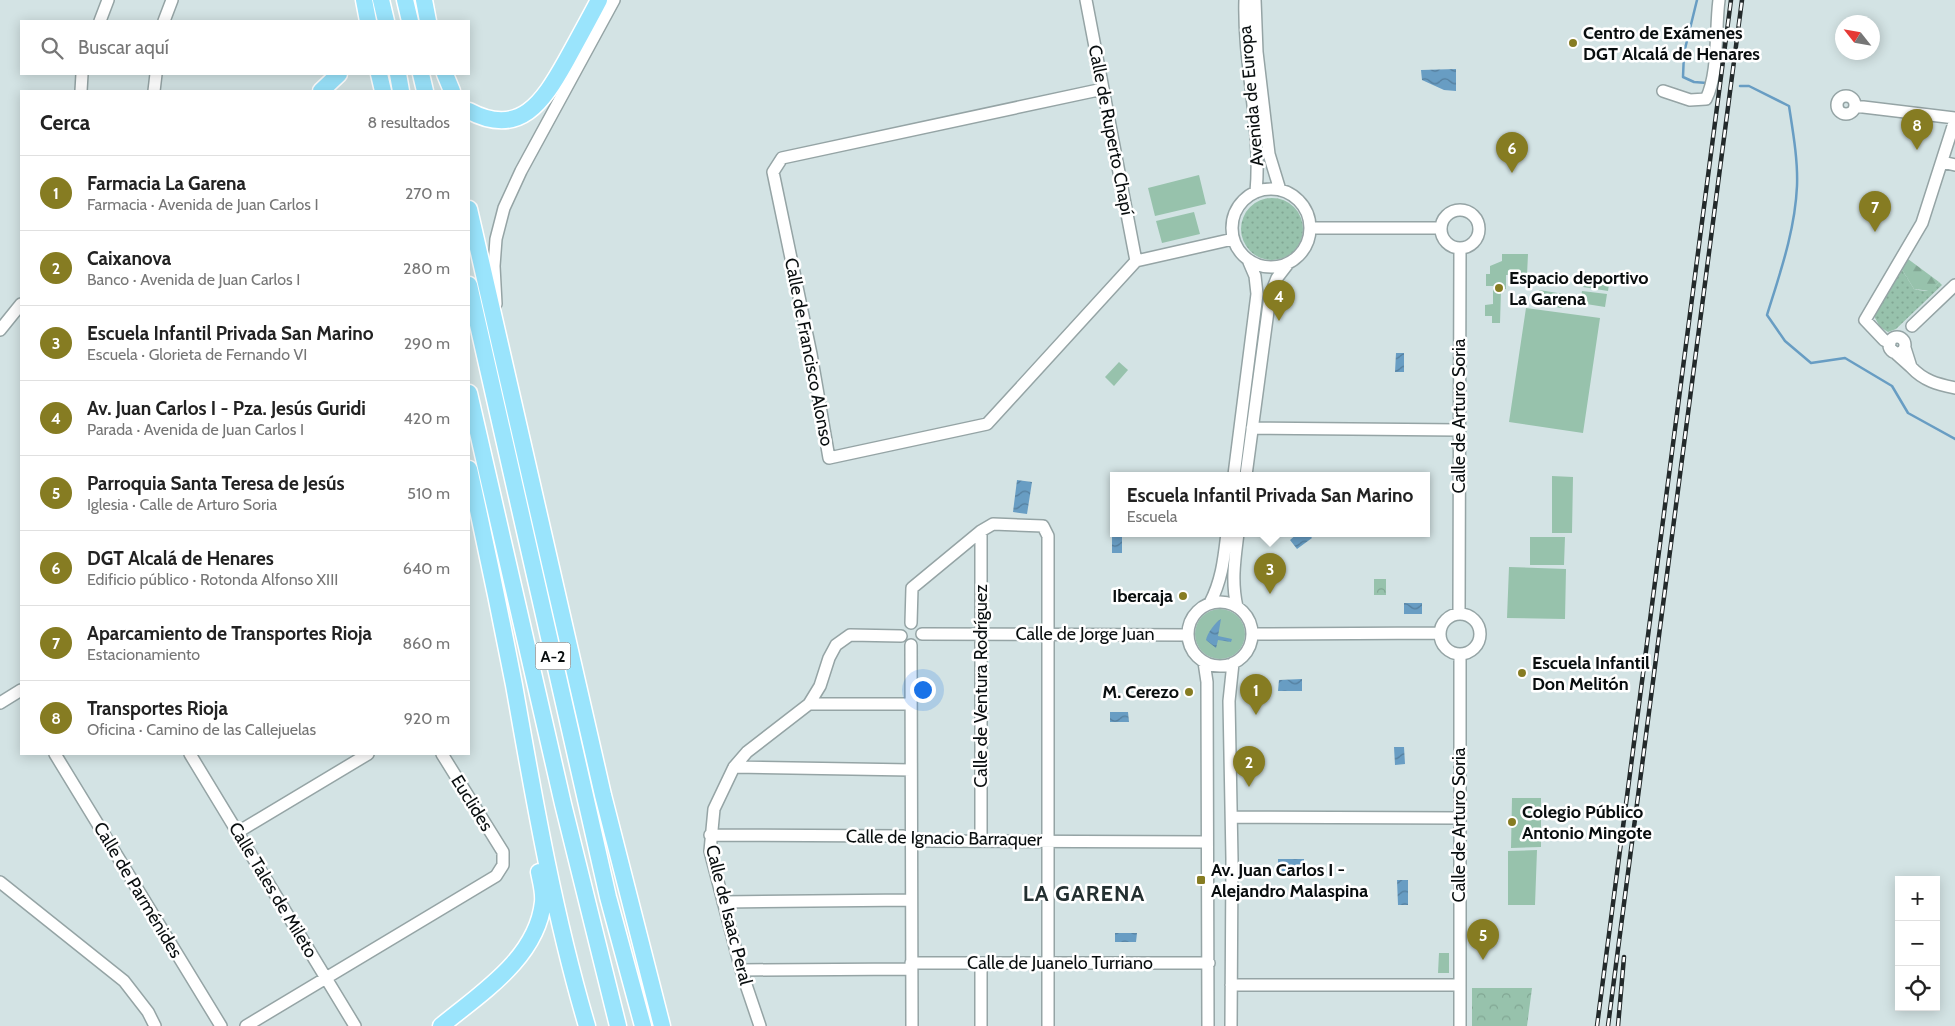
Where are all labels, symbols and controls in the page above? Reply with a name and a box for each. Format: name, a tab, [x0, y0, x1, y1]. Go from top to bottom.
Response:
north arrow	[1835, 15, 1880, 60]
search box	[20, 20, 470, 75]
place label: Centro de Exámenes DGT Alcalá de Henares	[1583, 22, 1760, 65]
street label: Avenida de Europa	[1234, 24, 1268, 167]
icon: search	[38, 34, 66, 62]
text: Buscar aquí	[78, 36, 169, 59]
marker: Centro de Exámenes DGT Alcalá de Henares	[1567, 37, 1579, 49]
street label: Calle de Ruperto Chapí	[1084, 43, 1138, 217]
pin: 8	[1901, 109, 1933, 150]
text: Cerca	[40, 110, 90, 135]
text: 8 resultados	[368, 113, 450, 132]
pin: 6	[1496, 132, 1528, 173]
text: Farmacia La Garena	[87, 172, 246, 195]
text: 1	[53, 184, 59, 203]
text: 270 m	[405, 184, 450, 203]
pin: 7	[1859, 191, 1891, 232]
text: Farmacia · Avenida de Juan Carlos I	[87, 195, 319, 214]
text: Caixanova	[87, 247, 171, 270]
street label: Calle de Francisco Alonso	[780, 256, 838, 448]
text: 2	[52, 259, 60, 278]
text: 280 m	[403, 259, 450, 278]
place label: Espacio deportivo La Garena	[1509, 267, 1649, 310]
text: Banco · Avenida de Juan Carlos I	[87, 270, 300, 289]
pin: 4	[1263, 280, 1295, 321]
marker: Espacio deportivo La Garena	[1493, 282, 1505, 294]
text: Escuela Infantil Privada San Marino	[87, 322, 374, 345]
text: 3	[52, 334, 60, 353]
text: 290 m	[404, 334, 450, 353]
street label: Calle de Arturo Soria	[1448, 338, 1470, 493]
text: Escuela · Glorieta de Fernando VI	[87, 345, 307, 364]
text: Av. Juan Carlos I - Pza. Jesús Guridi	[87, 397, 366, 420]
text: 4	[51, 409, 61, 428]
text: 420 m	[404, 409, 450, 428]
text: Parada · Avenida de Juan Carlos I	[87, 420, 304, 439]
text: Parroquia Santa Teresa de Jesús	[87, 472, 344, 495]
popup	[1110, 472, 1430, 537]
text: 5	[52, 484, 60, 503]
text: 510 m	[407, 484, 450, 503]
text: Escuela Infantil Privada San Marino	[1127, 484, 1413, 507]
text: Iglesia · Calle de Arturo Soria	[87, 495, 277, 514]
text: Escuela	[1127, 507, 1177, 526]
text: DGT Alcalá de Henares	[87, 547, 274, 570]
pin: 3	[1254, 553, 1286, 594]
text: 6	[52, 559, 61, 578]
text: 640 m	[403, 559, 450, 578]
text: Edificio público · Rotonda Alfonso XIII	[87, 570, 338, 589]
street label: Calle de Ventura Rodríguez	[970, 584, 992, 788]
place label: Ibercaja	[1112, 585, 1173, 607]
marker: Ibercaja	[1177, 590, 1189, 602]
text: Aparcamiento de Transportes Rioja	[87, 622, 372, 645]
street label: Calle de Jorge Juan	[1015, 623, 1155, 645]
text: 7	[52, 634, 60, 653]
text: 860 m	[402, 634, 450, 653]
road number: A-2	[536, 642, 570, 669]
text: Estacionamiento	[87, 645, 200, 664]
place label: Escuela Infantil Don Melitón	[1532, 652, 1650, 695]
marker: Escuela Infantil Don Melitón	[1516, 667, 1528, 679]
pin: 1	[1240, 674, 1272, 715]
your location	[910, 677, 936, 703]
place label: M. Cerezo	[1102, 681, 1179, 703]
marker: M. Cerezo	[1183, 686, 1195, 698]
text: Transportes Rioja	[87, 697, 228, 720]
text: 8	[51, 709, 61, 728]
text: 920 m	[404, 709, 450, 728]
text: Oficina · Camino de las Callejuelas	[87, 720, 316, 739]
pin: 2	[1233, 746, 1265, 787]
street label: Calle de Arturo Soria	[1448, 747, 1470, 902]
street label: Euclides	[446, 771, 498, 835]
place label: Colegio Público Antonio Mingote	[1522, 801, 1652, 844]
marker: Colegio Público Antonio Mingote	[1506, 816, 1518, 828]
street label: Calle de Parménides	[89, 818, 187, 962]
street label: Calle Tales de Mileto	[224, 818, 322, 962]
street label: Calle de Ignacio Barraquer	[846, 825, 1043, 851]
street label: Calle de Isaac Peral	[701, 843, 757, 988]
place label: Av. Juan Carlos I - Alejandro Malaspina	[1211, 859, 1368, 902]
marker: Av. Juan Carlos I - Alejandro Malaspina	[1195, 874, 1207, 886]
map controls	[1895, 876, 1940, 1011]
button: +	[1895, 876, 1940, 921]
district label: LA GARENA	[1023, 880, 1145, 907]
pin: 5	[1467, 919, 1499, 960]
button: −	[1895, 921, 1940, 966]
street label: Calle de Juanelo Turriano	[967, 952, 1153, 974]
button: locate	[1895, 966, 1940, 1011]

